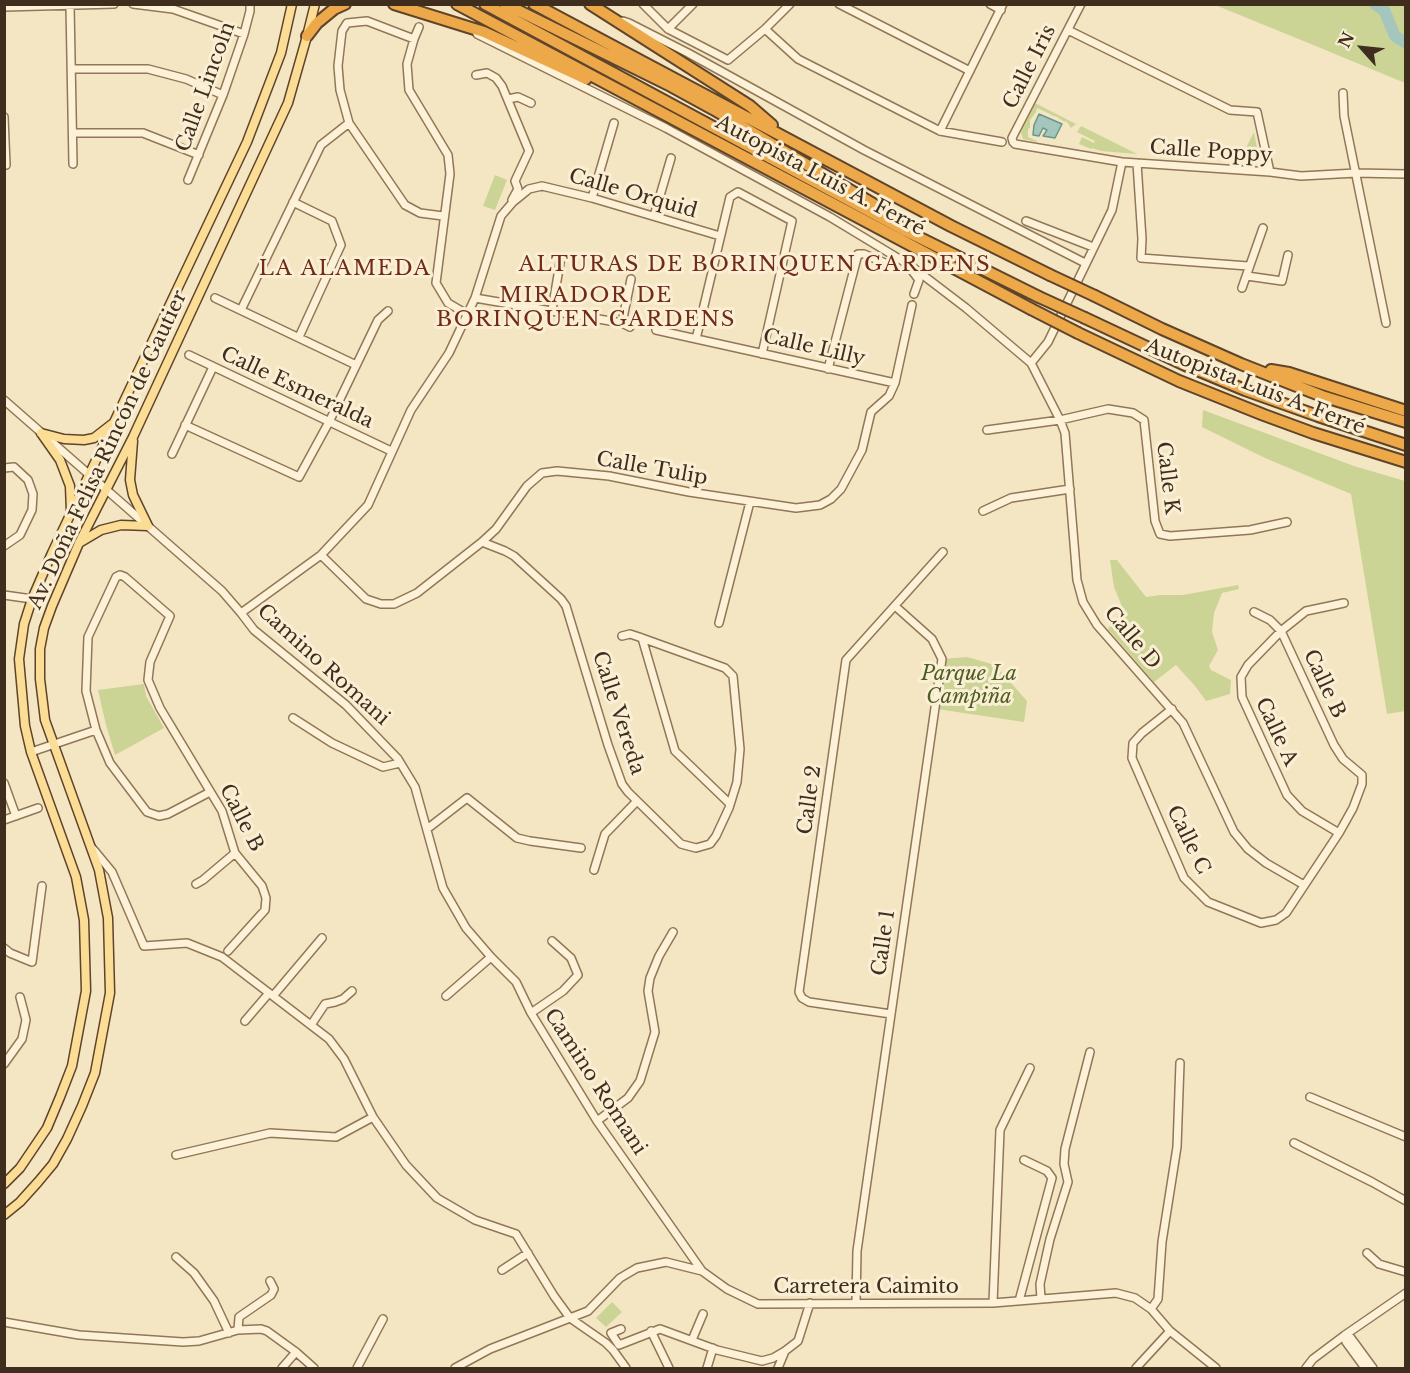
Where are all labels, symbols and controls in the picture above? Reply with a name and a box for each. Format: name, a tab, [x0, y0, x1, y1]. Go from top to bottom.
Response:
north arrow	[1332, 18, 1392, 78]
street label: Calle Lincoln	[171, 19, 241, 155]
street label: Calle Iris	[999, 21, 1061, 113]
text: N	[1334, 29, 1358, 51]
street label: Autopista Luis A. Ferré	[711, 111, 929, 241]
street label: Calle Poppy	[1149, 136, 1273, 168]
street label: Calle Orquid	[566, 164, 700, 224]
district label: ALTURAS DE BORINQUEN GARDENS	[519, 252, 991, 278]
district label: LA ALAMEDA	[259, 256, 431, 282]
district label: MIRADOR DE BORINQUEN GARDENS	[436, 283, 736, 333]
street label: Av. Doña Felisa Rincón de Gautier	[23, 287, 193, 613]
street label: Calle Lilly	[760, 325, 868, 371]
street label: Autopista Luis A. Ferré	[1142, 334, 1368, 440]
street label: Calle Esmeralda	[217, 342, 377, 434]
street label: Calle K	[1151, 440, 1183, 516]
street label: Calle Tulip	[595, 447, 709, 491]
street label: Camino Romani	[252, 599, 394, 731]
street label: Calle D	[1099, 602, 1165, 674]
street label: Calle B	[1298, 646, 1350, 722]
street label: Calle Vereda	[587, 648, 649, 778]
park label: Parque La Campiña	[921, 662, 1017, 709]
street label: Calle A	[1250, 694, 1302, 770]
street label: Calle 2	[793, 764, 827, 836]
street label: Calle B	[214, 780, 268, 856]
street label: Calle C	[1161, 802, 1215, 878]
street label: Calle 1	[868, 909, 900, 977]
street label: Camino Romani	[539, 1004, 651, 1160]
street label: Carretera Caimito	[773, 1275, 959, 1299]

